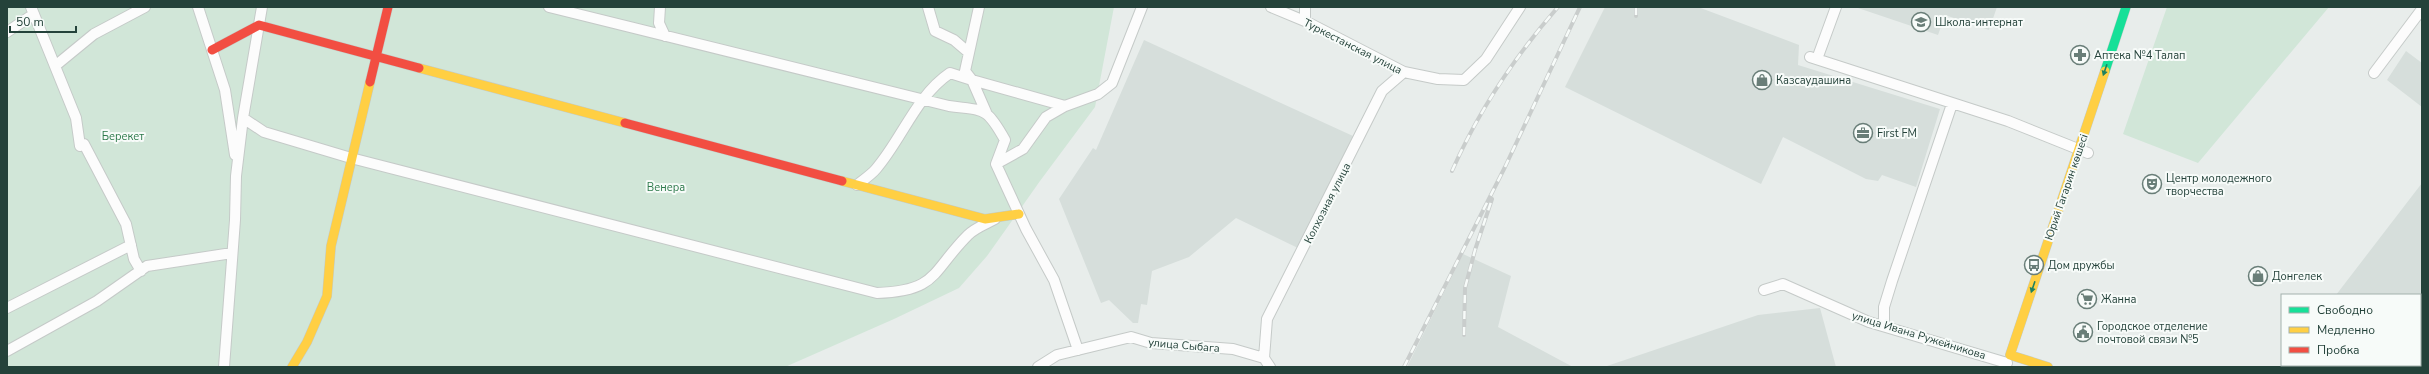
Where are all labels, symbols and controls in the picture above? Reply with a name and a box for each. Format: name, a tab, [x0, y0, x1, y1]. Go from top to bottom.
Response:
scale bar	[10, 8, 76, 34]
school or university icon: Школа-интернат	[1910, 11, 1932, 33]
text: 50 m	[16, 14, 44, 30]
street label: Туркестанская улица	[1301, 15, 1405, 78]
place label: Школа-интернат	[1935, 15, 2023, 30]
pharmacy icon: Аптека №4 Талап	[2069, 44, 2091, 66]
place label: Аптека №4 Талап	[2094, 48, 2185, 63]
one-way arrow	[2101, 65, 2107, 77]
shop icon: Казсаудашина	[1751, 69, 1773, 91]
place label: Казсаудашина	[1776, 73, 1851, 88]
office icon: First FM	[1852, 122, 1874, 144]
place label: First FM	[1877, 126, 1917, 141]
park label: Берекет	[102, 129, 144, 144]
street label: Юрий Гагарин көшесі	[2041, 132, 2092, 242]
street label: Колхозная улица	[1301, 160, 1354, 246]
place label: Центр молодежного творчества	[2166, 171, 2272, 199]
theatre icon: Центр молодежного творчества	[2141, 173, 2163, 195]
park label: Венера	[647, 180, 685, 195]
bus stop icon: Дом дружбы	[2023, 254, 2045, 276]
place label: Дом дружбы	[2048, 258, 2114, 273]
shop icon: Донгелек	[2247, 265, 2269, 287]
place label: Донгелек	[2272, 269, 2322, 284]
one-way arrow	[2030, 281, 2036, 293]
supermarket icon: Жанна	[2076, 288, 2098, 310]
place label: Жанна	[2101, 292, 2136, 307]
legend	[2281, 294, 2421, 366]
text: Свободно	[2317, 302, 2373, 318]
street label: улица Ивана Ружейникова	[1850, 308, 1988, 363]
place label: Городское отделение почтовой связи №5	[2097, 319, 2208, 347]
public building icon: Городское отделение почтовой связи №5	[2072, 321, 2094, 343]
text: Медленно	[2317, 322, 2375, 338]
street label: улица Сыбага	[1148, 335, 1220, 356]
text: Пробка	[2317, 342, 2360, 358]

